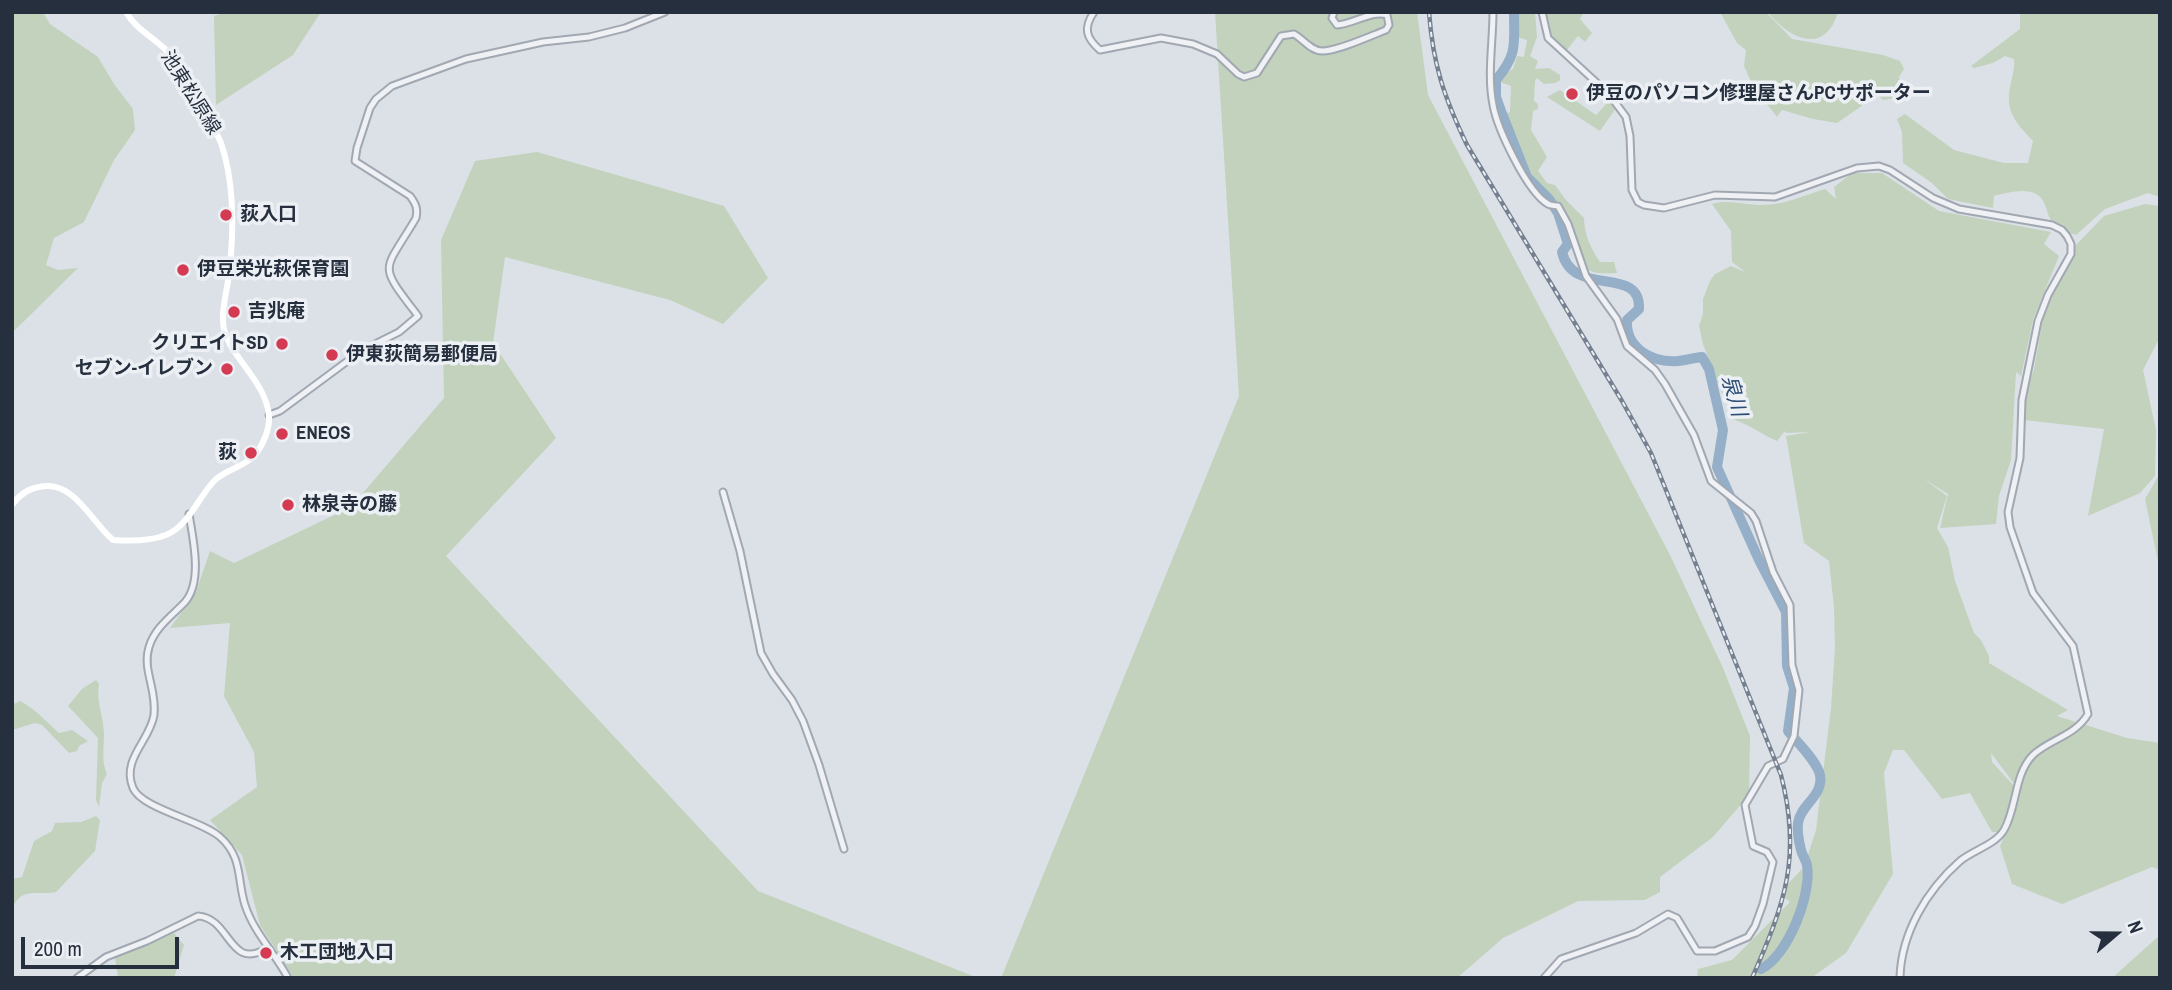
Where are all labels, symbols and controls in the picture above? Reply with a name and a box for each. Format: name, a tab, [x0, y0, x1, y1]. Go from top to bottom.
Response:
street label: 池東松原線	[155, 47, 225, 139]
place label: 伊豆のパソコン修理屋さんPCサポーター	[1586, 83, 1931, 105]
marker: 伊豆のパソコン修理屋さんPCサポーター	[1564, 86, 1580, 102]
place label: 荻入口	[240, 204, 297, 226]
marker: 荻入口	[218, 207, 234, 223]
place label: 伊豆栄光萩保育園	[197, 259, 349, 281]
marker: 伊豆栄光萩保育園	[175, 262, 191, 278]
place label: 吉兆庵	[248, 301, 305, 323]
marker: 吉兆庵	[226, 304, 242, 320]
place label: クリエイトSD	[151, 333, 268, 355]
marker: クリエイトSD	[274, 336, 290, 352]
place label: 伊東荻簡易郵便局	[346, 344, 498, 366]
marker: 伊東荻簡易郵便局	[324, 347, 340, 363]
place label: セブン-イレブン	[75, 358, 213, 380]
marker: セブン-イレブン	[219, 361, 235, 377]
water label: 泉川	[1715, 372, 1751, 420]
place label: ENEOS	[296, 423, 351, 445]
marker: ENEOS	[274, 426, 290, 442]
place label: 荻	[218, 442, 237, 464]
marker: 荻	[243, 445, 259, 461]
place label: 林泉寺の藤	[302, 494, 397, 516]
marker: 林泉寺の藤	[280, 497, 296, 513]
north arrow	[2081, 899, 2151, 969]
text: N	[2122, 917, 2150, 937]
scale bar	[24, 923, 182, 967]
text: 200 m	[34, 934, 82, 963]
place label: 木工団地入口	[280, 942, 394, 964]
marker: 木工団地入口	[258, 945, 274, 961]

